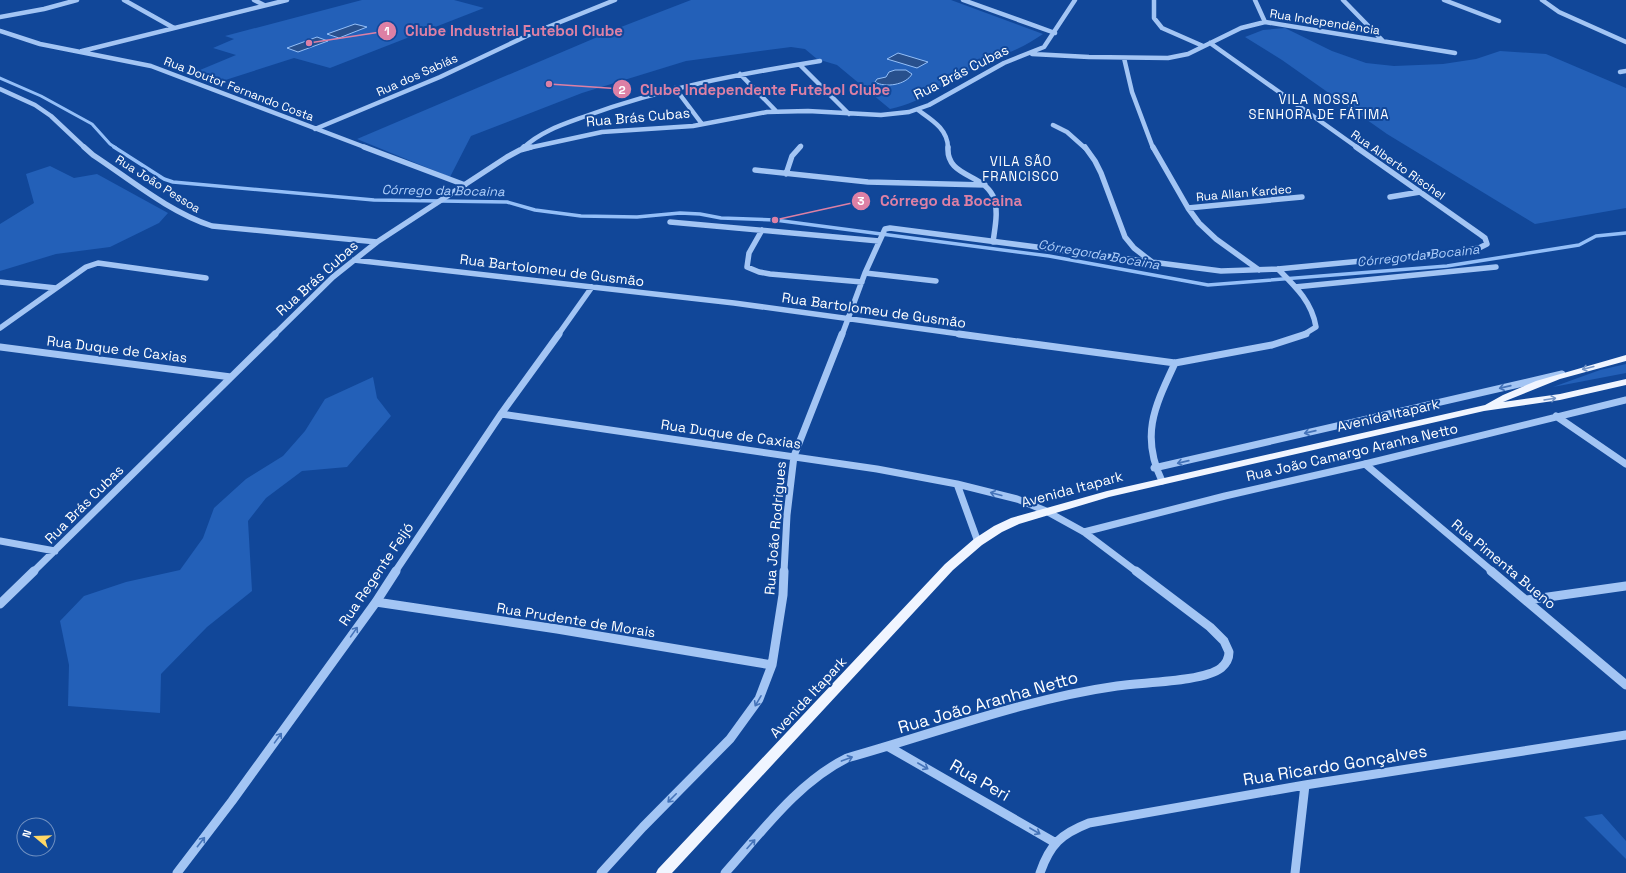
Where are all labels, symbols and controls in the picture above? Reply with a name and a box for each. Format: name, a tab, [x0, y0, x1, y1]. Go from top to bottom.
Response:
street label: Rua Independência	[1269, 5, 1381, 39]
callout: Clube Industrial Futebol Clube	[377, 17, 631, 44]
text: Clube Industrial Futebol Clube	[405, 21, 623, 40]
text: 1	[384, 23, 390, 39]
street label: Rua Brás Cubas	[910, 40, 1012, 104]
street label: Rua dos Sabiás	[374, 50, 460, 100]
street label: Rua Doutor Fernando Costa	[162, 53, 316, 125]
callout: Clube Independente Futebol Clube	[612, 76, 898, 103]
text: Clube Independente Futebol Clube	[640, 80, 890, 99]
text: 2	[618, 82, 626, 98]
district label: VILA NOSSA SENHORA DE FÁTIMA	[1249, 91, 1389, 123]
street label: Rua Brás Cubas	[585, 103, 691, 131]
street label: Rua Alberto Rischel	[1348, 126, 1448, 204]
street label: Rua João Pessoa	[112, 151, 204, 217]
district label: VILA SÃO FRANCISCO	[982, 153, 1060, 185]
water label: Córrego da Bocaina	[381, 181, 505, 200]
street label: Rua Allan Kardec	[1195, 181, 1293, 205]
callout: Córrego da Bocaina	[851, 187, 1030, 214]
text: Córrego da Bocaina	[880, 191, 1022, 210]
text: 3	[857, 193, 865, 209]
water label: Córrego da Bocaina	[1037, 235, 1161, 274]
street label: Rua Brás Cubas	[272, 236, 362, 320]
water label: Córrego da Bocaina	[1356, 241, 1481, 270]
street label: Rua Bartolomeu de Gusmão	[459, 250, 645, 290]
street label: Rua Bartolomeu de Gusmão	[781, 288, 967, 332]
street label: Rua Duque de Caxias	[46, 331, 188, 367]
one-way arrow	[1582, 364, 1595, 372]
one-way arrow	[1499, 384, 1512, 392]
street label: Avenida Itapark	[1335, 394, 1441, 436]
one-way arrow	[1543, 395, 1556, 403]
street label: Rua Duque de Caxias	[660, 415, 802, 453]
street label: Rua João Camargo Aranha Netto	[1244, 419, 1460, 485]
one-way arrow	[1304, 429, 1317, 437]
one-way arrow	[1177, 458, 1190, 466]
street label: Rua João Rodrigues	[760, 460, 790, 596]
street label: Rua Brás Cubas	[41, 461, 127, 547]
street label: Avenida Itapark	[1019, 467, 1125, 511]
one-way arrow	[989, 490, 1002, 497]
street label: Rua Pimenta Bueno	[1448, 515, 1560, 613]
street label: Rua Regente Feijó	[335, 519, 417, 629]
street label: Rua Prudente de Morais	[495, 599, 657, 641]
one-way arrow	[350, 627, 358, 638]
street label: Avenida Itapark	[766, 652, 851, 741]
street label: Rua João Aranha Netto	[895, 666, 1081, 738]
one-way arrow	[753, 695, 761, 707]
one-way arrow	[274, 732, 282, 743]
street label: Rua Ricardo Gonçalves	[1241, 740, 1429, 790]
one-way arrow	[841, 754, 853, 762]
street label: Rua Peri	[946, 754, 1014, 806]
one-way arrow	[917, 763, 929, 771]
one-way arrow	[667, 793, 677, 803]
north arrow	[16, 817, 56, 857]
text: N	[19, 828, 34, 840]
one-way arrow	[1029, 828, 1041, 836]
one-way arrow	[196, 837, 205, 848]
one-way arrow	[746, 839, 755, 849]

